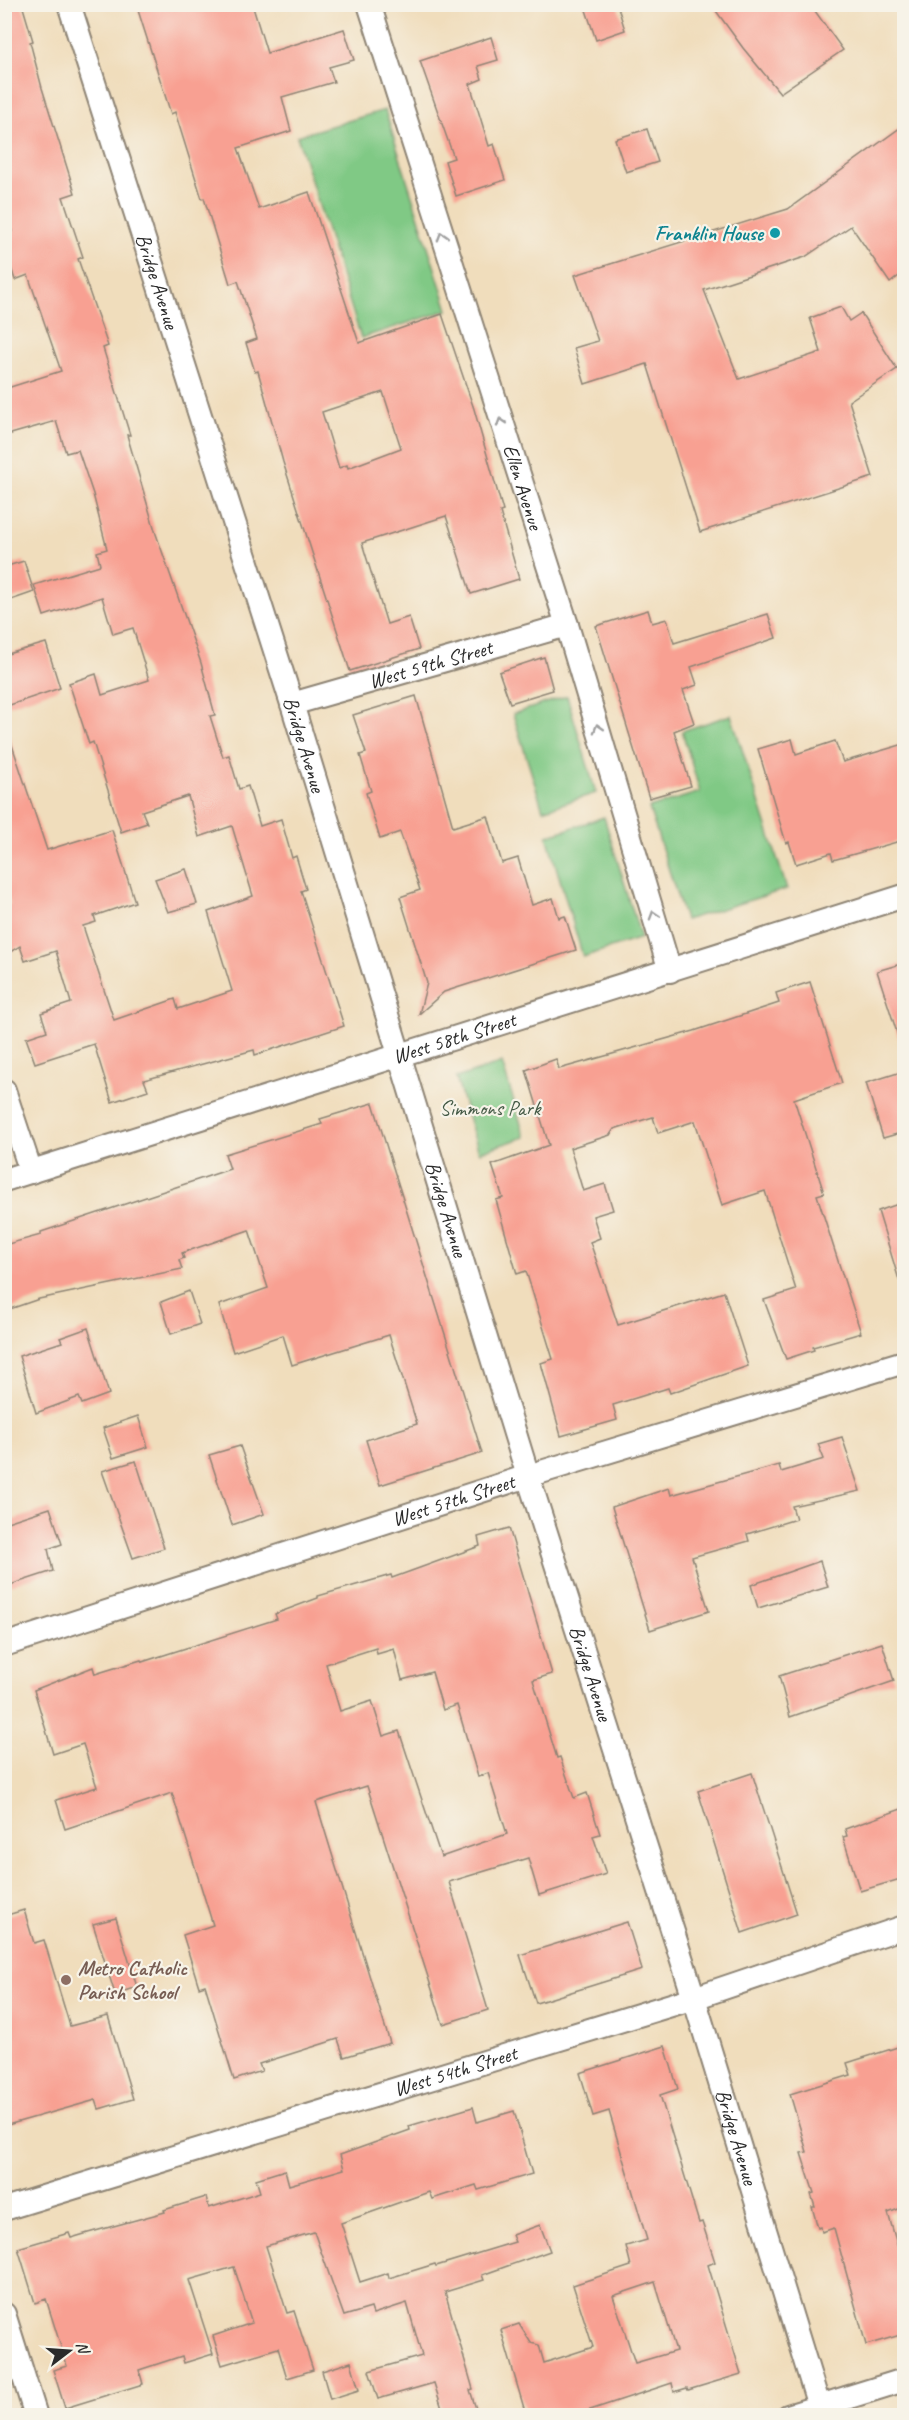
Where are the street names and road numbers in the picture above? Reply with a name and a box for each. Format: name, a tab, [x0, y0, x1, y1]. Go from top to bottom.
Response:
street label: Bridge Avenue	[130, 230, 185, 333]
street label: Ellen Avenue	[497, 441, 549, 535]
street label: West 59th Street	[366, 634, 497, 694]
street label: Bridge Avenue	[278, 693, 332, 796]
street label: West 58th Street	[390, 1006, 521, 1070]
street label: Bridge Avenue	[420, 1158, 474, 1261]
street label: West 57th Street	[389, 1468, 520, 1532]
street label: Bridge Avenue	[563, 1622, 618, 1725]
street label: West 54th Street	[391, 2039, 522, 2102]
street label: Bridge Avenue	[710, 2086, 764, 2189]

